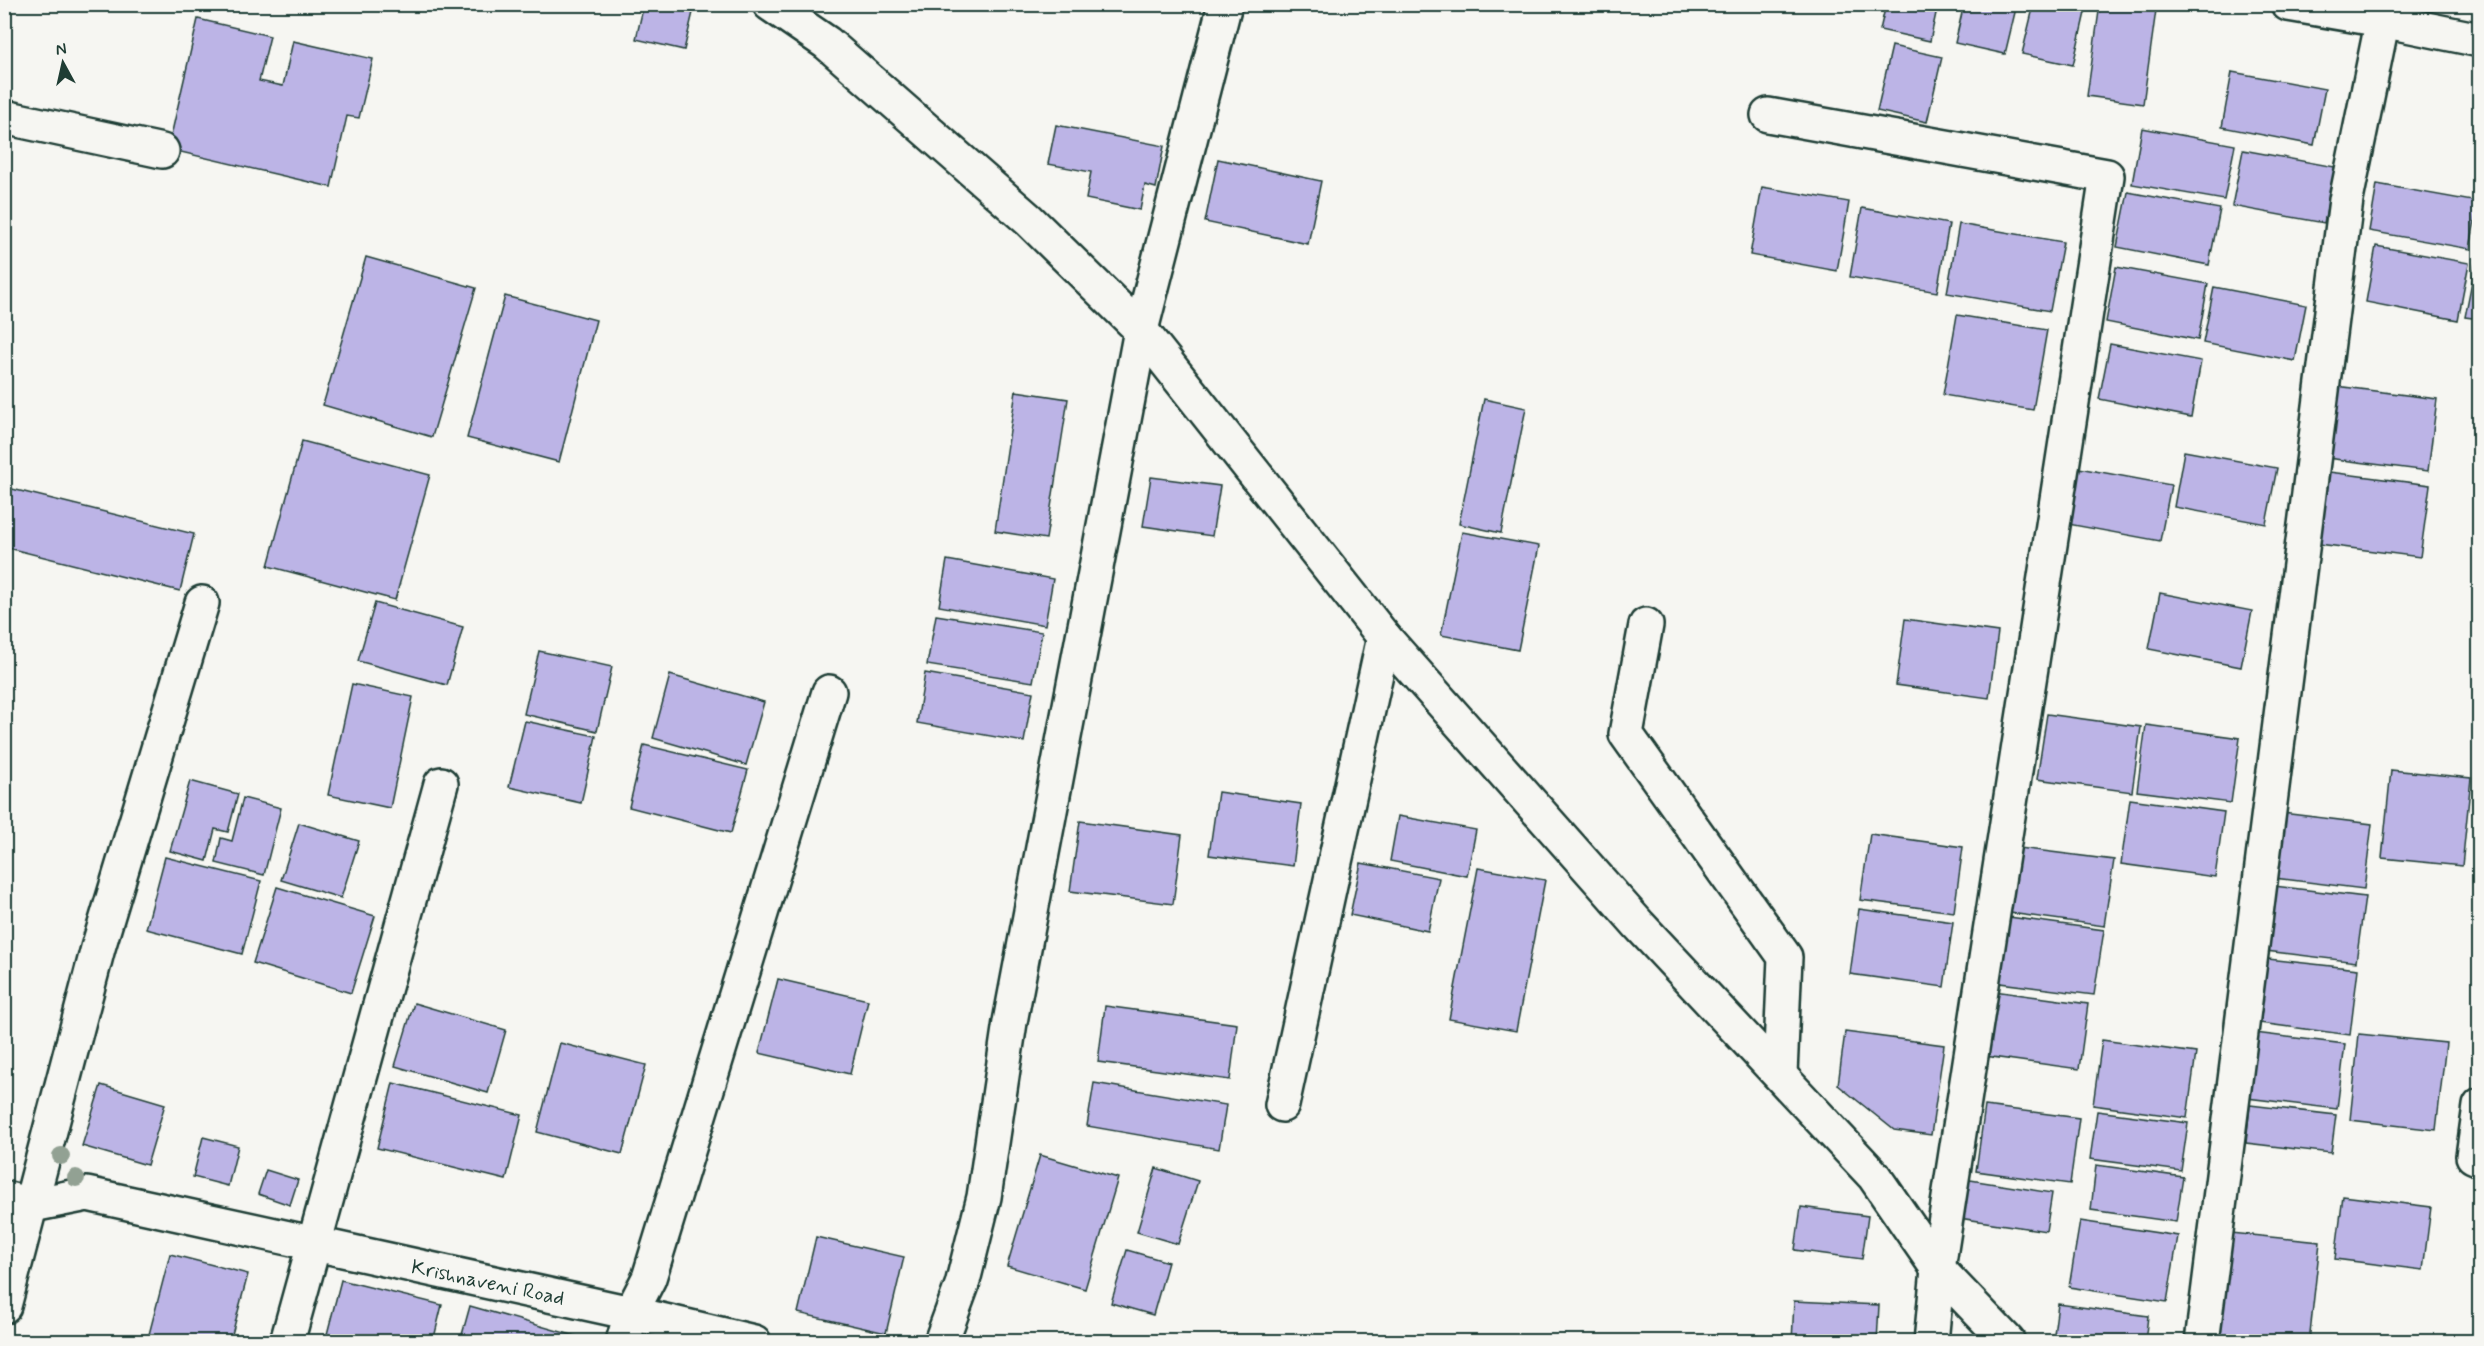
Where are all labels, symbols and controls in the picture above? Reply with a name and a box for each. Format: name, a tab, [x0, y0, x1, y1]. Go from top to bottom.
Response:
north arrow	[33, 33, 93, 93]
text: N	[54, 38, 68, 61]
street label: Krishnaveni Road	[409, 1253, 567, 1313]

